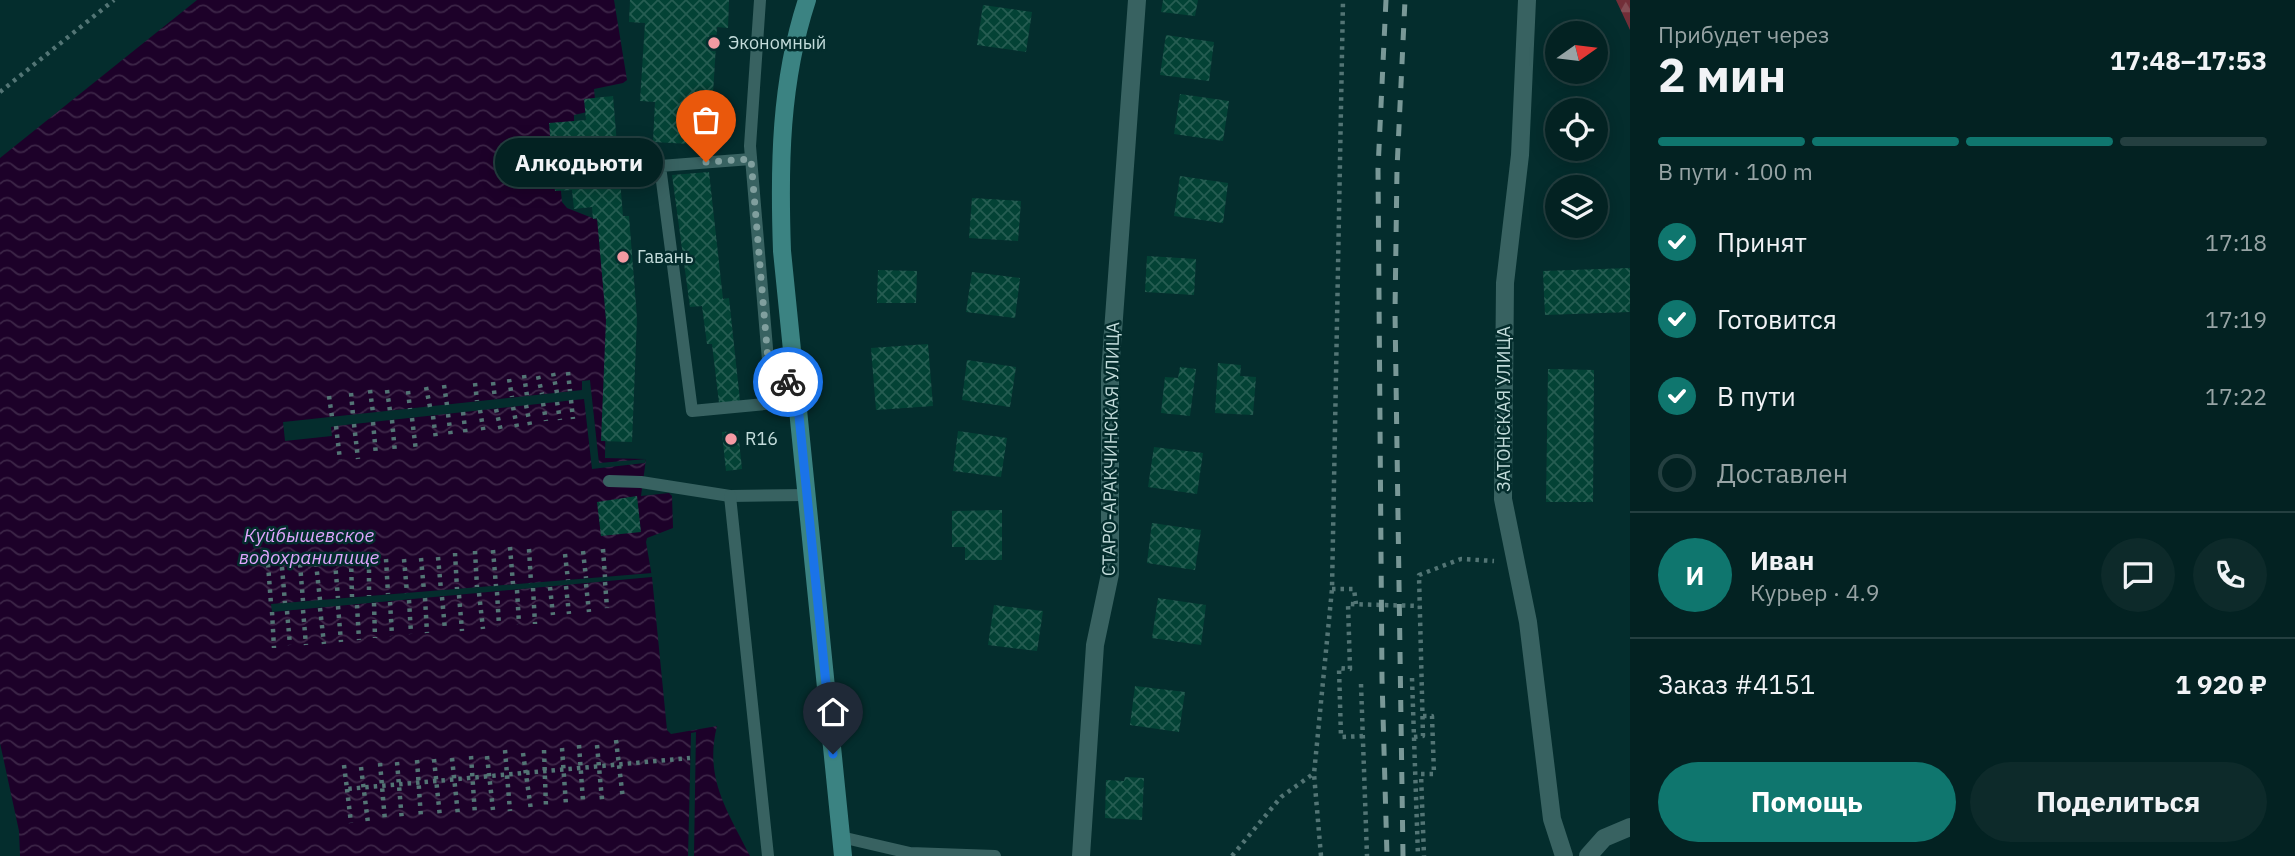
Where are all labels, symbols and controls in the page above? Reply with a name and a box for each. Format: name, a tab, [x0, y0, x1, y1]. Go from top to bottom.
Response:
text: Прибудет через	[1658, 19, 1830, 49]
north arrow	[1545, 21, 1608, 84]
map controls	[1545, 21, 1608, 238]
place label: Экономный	[728, 31, 826, 54]
marker: Экономный	[706, 35, 722, 51]
text: 17:48–17:53	[2110, 43, 2267, 77]
text: 2 мин	[1658, 45, 1786, 105]
pin	[676, 90, 736, 162]
button: locate	[1545, 98, 1608, 161]
icon: bag	[687, 101, 725, 139]
callout: Алкодьюти	[496, 138, 664, 186]
text: Алкодьюти	[515, 147, 643, 177]
text: В пути · 100 m	[1658, 156, 1813, 186]
button: layers	[1545, 175, 1608, 238]
icon: check	[1658, 223, 1696, 261]
text: Принят	[1717, 225, 1807, 259]
text: 17:18	[2205, 227, 2267, 257]
place label: Гавань	[637, 245, 694, 268]
marker: Гавань	[615, 249, 631, 265]
icon: check	[1658, 300, 1696, 338]
text: Готовится	[1717, 302, 1837, 336]
text: 17:19	[2205, 304, 2267, 334]
street label: СТАРО-АРАКЧИНСКАЯ УЛИЦА	[1097, 321, 1124, 576]
street label: ЗАТОНСКАЯ УЛИЦА	[1492, 325, 1515, 492]
courier	[753, 347, 823, 417]
icon: bike	[769, 363, 807, 401]
icon: check	[1658, 377, 1696, 415]
text: В пути	[1717, 379, 1796, 413]
text: 17:22	[2205, 381, 2267, 411]
place label: R16	[745, 427, 778, 450]
marker: R16	[723, 431, 739, 447]
text: Доставлен	[1717, 456, 1848, 490]
water label: Куйбышевское водохранилище	[239, 523, 380, 569]
button: chat	[2101, 538, 2175, 612]
button: phone	[2193, 538, 2267, 612]
text: Иван	[1750, 543, 1815, 577]
text: И	[1686, 558, 1704, 592]
text: Курьер · 4.9	[1750, 577, 1880, 607]
text: Заказ #4151	[1658, 667, 1815, 701]
text: 1 920 ₽	[2175, 667, 2267, 701]
pin	[803, 682, 863, 754]
icon: home	[814, 693, 852, 731]
button: Помощь	[1658, 762, 1956, 842]
button: Поделиться	[1970, 762, 2267, 842]

